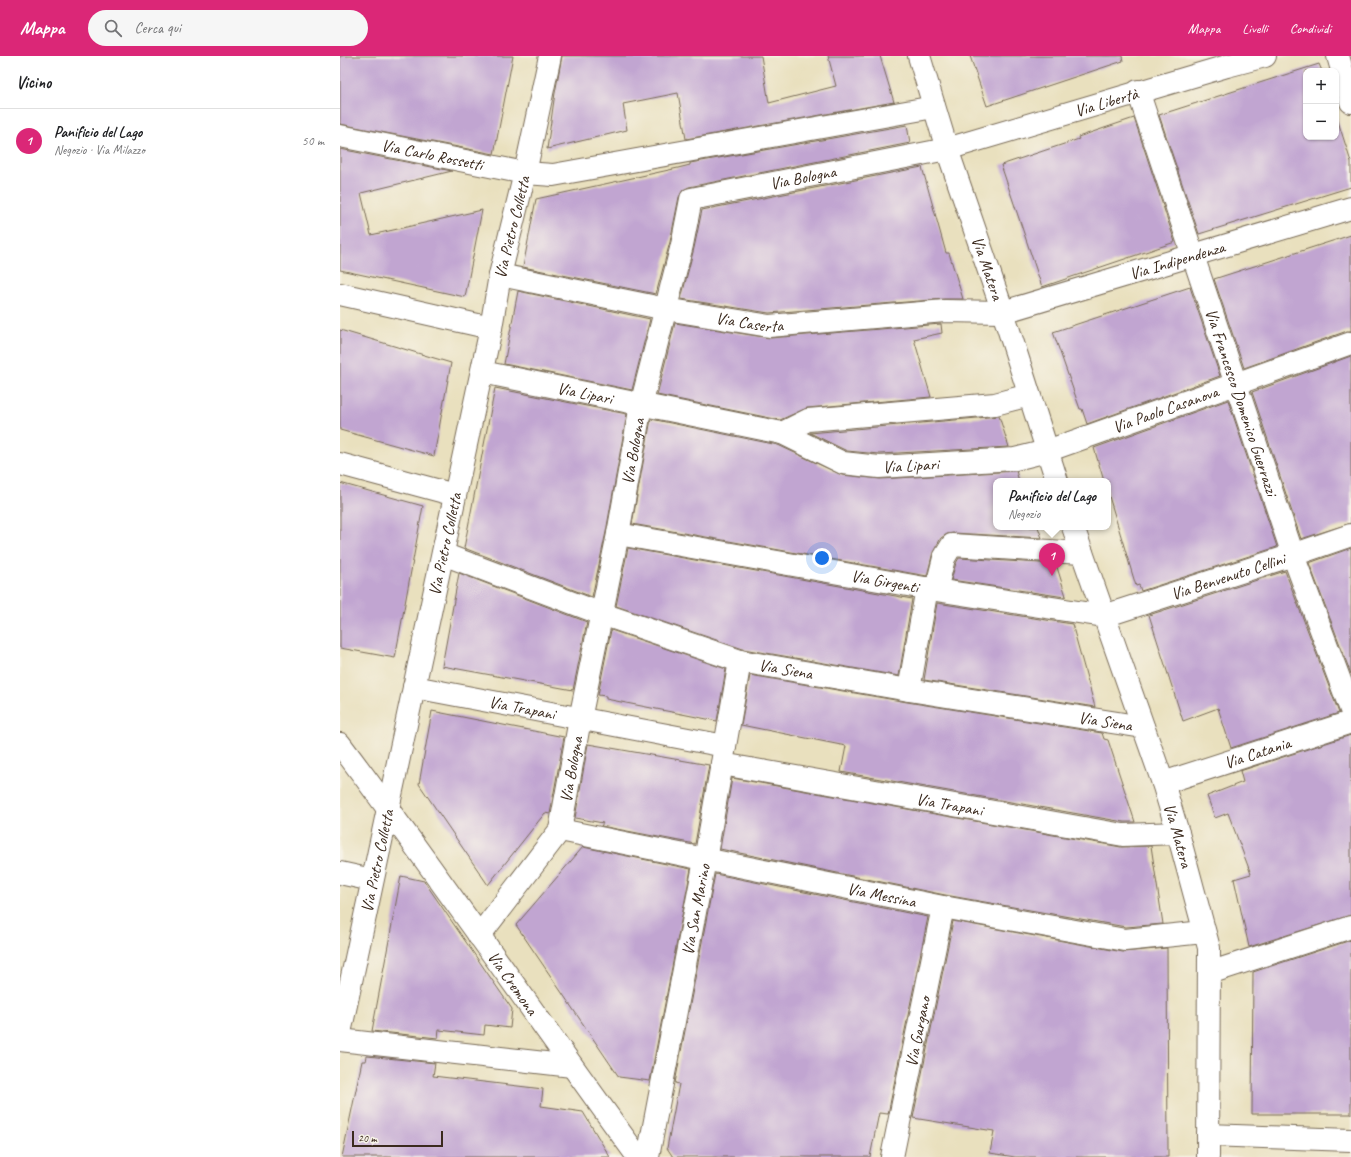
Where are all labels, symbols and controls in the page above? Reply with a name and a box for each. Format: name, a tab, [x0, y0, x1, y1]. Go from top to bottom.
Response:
search box	[88, 10, 368, 46]
text: Mappa	[20, 16, 64, 40]
icon: search	[102, 17, 124, 39]
text: Cerca qui	[134, 19, 181, 38]
text: Mappa	[1188, 20, 1220, 37]
text: Livelli	[1242, 20, 1268, 37]
text: Condividi	[1290, 20, 1331, 37]
map controls	[1303, 68, 1339, 140]
button: +	[1303, 68, 1339, 104]
text: Vicino	[16, 72, 51, 93]
street label: Via Libertà	[1072, 82, 1142, 121]
button: −	[1303, 104, 1339, 140]
text: Panificio del Lago	[54, 123, 142, 142]
text: 1	[26, 133, 32, 149]
text: 50 m	[302, 133, 324, 149]
street label: Via Carlo Rossetti	[380, 134, 486, 175]
text: Negozio · Via Milazzo	[54, 142, 145, 158]
street label: Via Bologna	[768, 160, 839, 194]
street label: Via Pietro Colletta	[489, 173, 535, 280]
street label: Via Matera	[967, 233, 1009, 304]
street label: Via Indipendenza	[1127, 235, 1229, 284]
street label: Via Francesco Domenico Guerrazzi	[1201, 306, 1283, 500]
street label: Via Caserta	[714, 307, 785, 337]
street label: Via Lipari	[555, 377, 616, 409]
street label: Via Paolo Casanova	[1110, 380, 1223, 437]
street label: Via Bologna	[617, 416, 649, 486]
street label: Via Lipari	[882, 453, 941, 477]
popup	[993, 478, 1111, 530]
text: Panificio del Lago	[1008, 487, 1096, 506]
street label: Via Pietro Colletta	[423, 490, 466, 597]
text: Negozio	[1008, 506, 1040, 522]
pin: 1	[1039, 543, 1065, 576]
street label: Via Benvenuto Cellini	[1168, 547, 1290, 604]
your location	[812, 548, 832, 568]
street label: Via Girgenti	[849, 565, 922, 598]
street label: Via Siena	[757, 654, 815, 684]
street label: Via Trapani	[487, 691, 559, 724]
street label: Via Siena	[1077, 706, 1135, 736]
street label: Via Catania	[1221, 731, 1295, 773]
street label: Via Bologna	[555, 734, 587, 804]
street label: Via Trapani	[915, 788, 986, 821]
street label: Via Matera	[1159, 801, 1198, 871]
street label: Via Pietro Colletta	[356, 806, 398, 914]
street label: Via San Marino	[676, 861, 715, 957]
street label: Via Messina	[845, 877, 919, 912]
street label: Via Cremona	[483, 947, 544, 1020]
street label: Via Gargano	[900, 993, 935, 1069]
scale bar	[352, 1129, 443, 1148]
text: 20 m	[358, 1131, 377, 1145]

